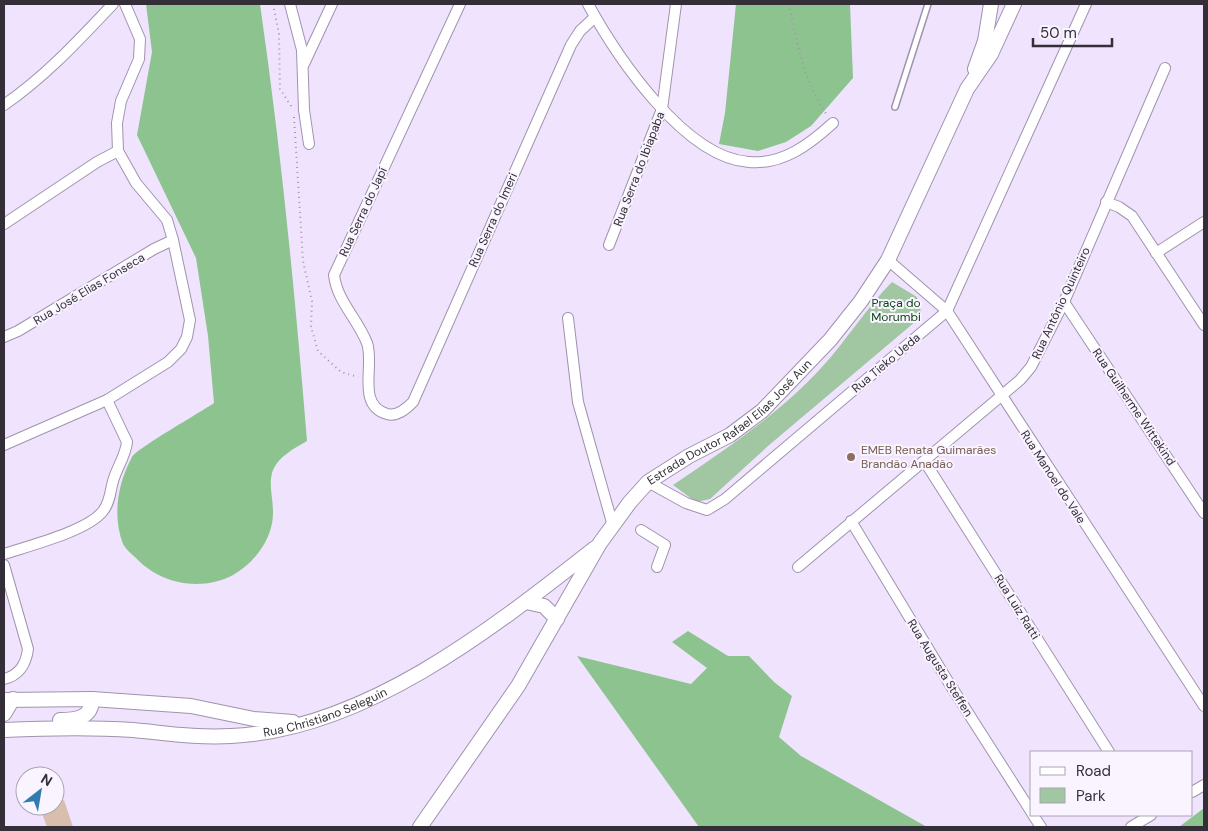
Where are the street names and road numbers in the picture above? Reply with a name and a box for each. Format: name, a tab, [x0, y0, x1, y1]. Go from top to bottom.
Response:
street label: Rua Serra do Ibiapaba	[610, 109, 668, 229]
street label: Rua Serra do Japí	[335, 165, 391, 259]
street label: Rua Serra do Imeri	[465, 170, 521, 270]
street label: Rua Antônio Quinteiro	[1028, 244, 1094, 362]
street label: Rua José Elias Fonseca	[30, 249, 148, 329]
street label: Rua Tieko Ueda	[848, 330, 924, 396]
street label: Rua Guilherme Wittekind	[1089, 345, 1179, 469]
street label: Estrada Doutor Rafael Elias José Aun	[644, 356, 815, 489]
street label: Rua Manoel do Vale	[1017, 427, 1089, 527]
street label: Rua Luiz Ratti	[991, 571, 1043, 643]
street label: Rua Augusta Steffen	[904, 616, 977, 720]
street label: Rua Christiano Seleguin	[262, 684, 390, 741]

